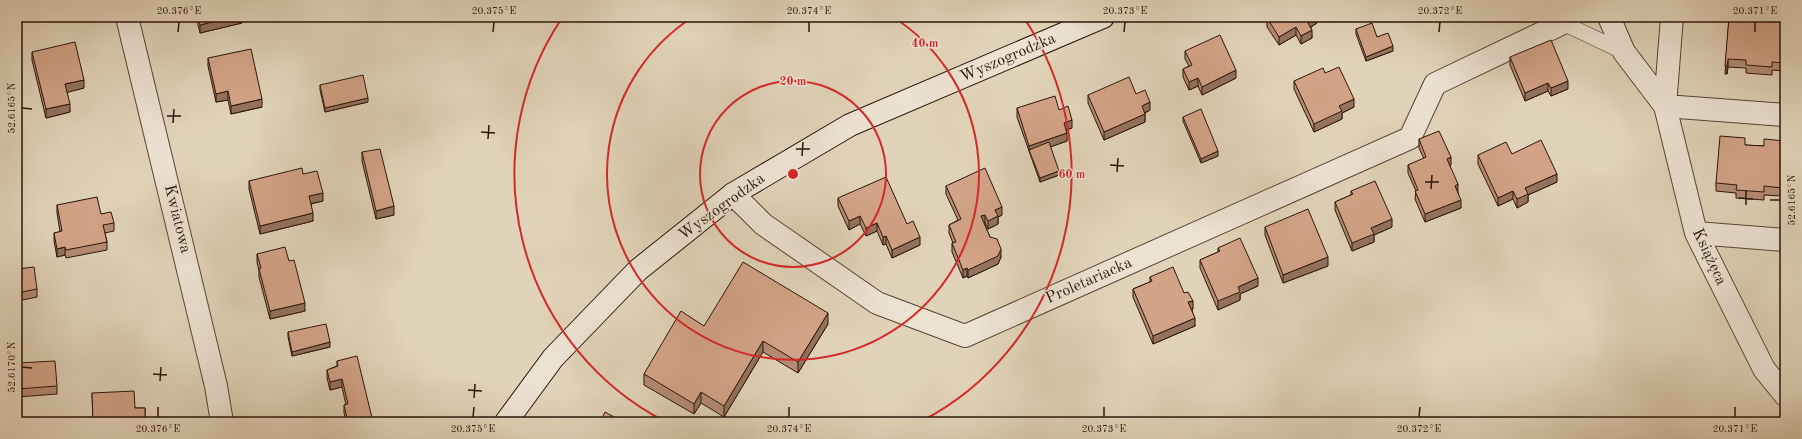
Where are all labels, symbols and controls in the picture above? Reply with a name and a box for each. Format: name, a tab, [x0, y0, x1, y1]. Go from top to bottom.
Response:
text: 20.376°E	[157, 6, 201, 16]
text: 20.375°E	[472, 6, 516, 16]
text: 20.374°E	[787, 6, 831, 16]
text: 20.373°E	[1103, 6, 1147, 16]
text: 20.372°E	[1418, 6, 1462, 16]
text: 20.371°E	[1733, 6, 1777, 16]
street label: Wyszogrodzka	[958, 31, 1058, 85]
text: 40 m	[912, 38, 939, 50]
text: 20 m	[780, 76, 807, 88]
text: 52.6165°N	[7, 82, 17, 134]
centre of rings	[786, 167, 800, 181]
text: 60 m	[1059, 169, 1086, 181]
street label: Wyszogrodzka	[676, 170, 768, 244]
text: 52.6165°N	[1787, 174, 1797, 226]
street label: Kwiatowa	[161, 183, 193, 255]
street label: Książęca	[1689, 226, 1729, 288]
street label: Proletariacka	[1043, 255, 1135, 307]
text: 52.6170°N	[7, 341, 17, 393]
text: 20.376°E	[136, 424, 180, 434]
text: 20.375°E	[451, 424, 495, 434]
text: 20.374°E	[767, 424, 811, 434]
text: 20.373°E	[1082, 424, 1126, 434]
text: 20.372°E	[1397, 424, 1441, 434]
text: 20.371°E	[1713, 424, 1757, 434]

